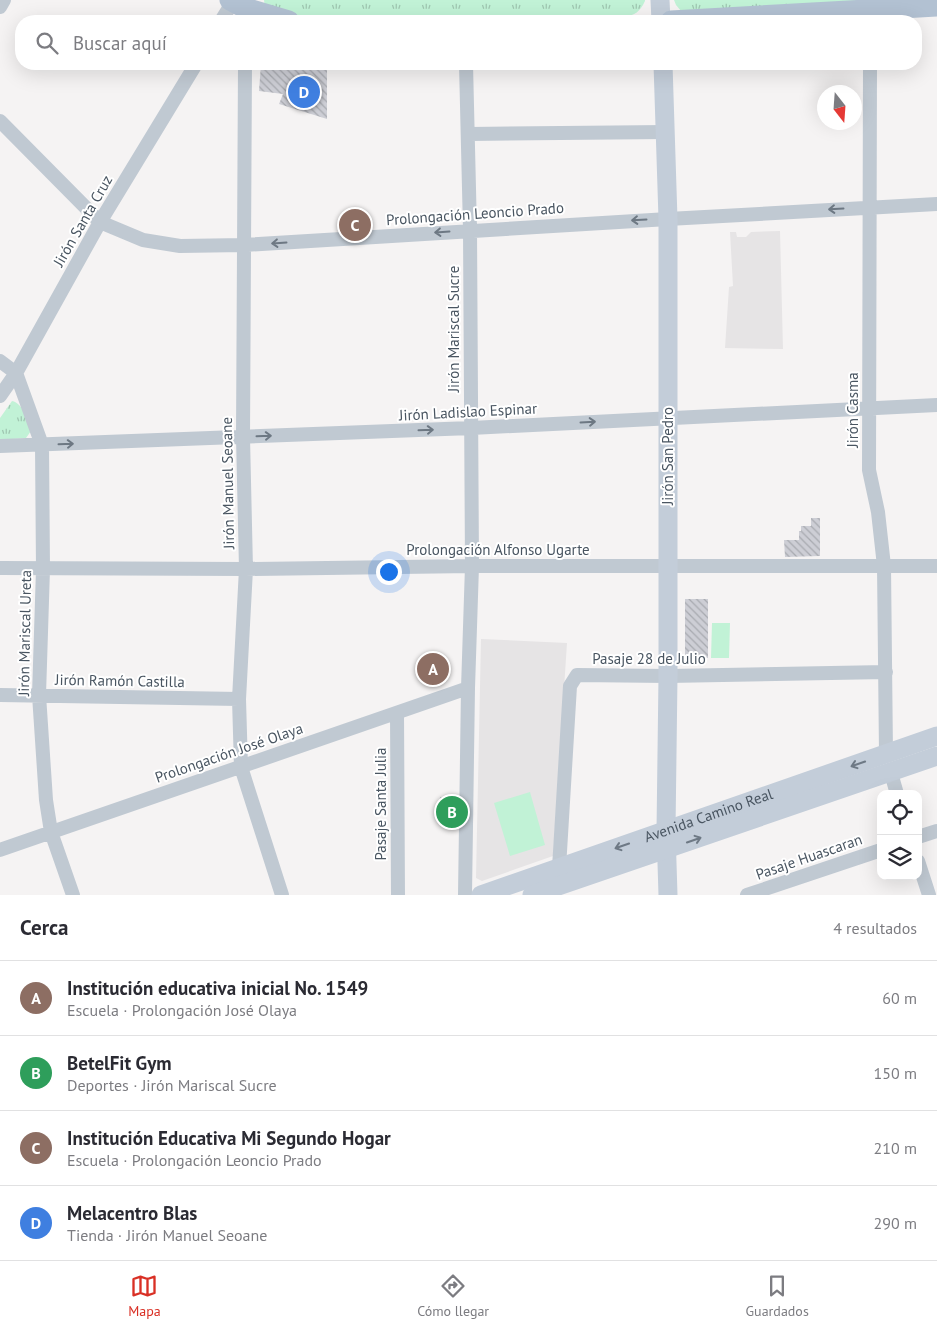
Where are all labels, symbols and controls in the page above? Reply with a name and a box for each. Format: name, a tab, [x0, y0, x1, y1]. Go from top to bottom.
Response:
search box	[15, 15, 922, 70]
icon: search	[33, 29, 61, 57]
text: Buscar aquí	[73, 31, 167, 55]
pin: D	[288, 73, 320, 111]
north arrow	[817, 85, 862, 130]
street label: Jirón Santa Cruz	[48, 172, 116, 271]
street label: Prolongación Leoncio Prado	[385, 198, 564, 229]
one-way arrow	[828, 204, 844, 213]
pin: C	[339, 206, 371, 244]
one-way arrow	[631, 216, 647, 225]
one-way arrow	[434, 228, 450, 237]
one-way arrow	[272, 238, 288, 248]
street label: Jirón Mariscal Sucre	[444, 266, 463, 393]
street label: Jirón Casma	[843, 372, 862, 449]
street label: Jirón Ladislao Espinar	[398, 398, 537, 425]
street label: Jirón San Pedro	[658, 407, 677, 506]
street label: Jirón Manuel Seoane	[217, 417, 238, 550]
one-way arrow	[580, 418, 596, 427]
one-way arrow	[418, 425, 434, 435]
one-way arrow	[255, 432, 271, 441]
one-way arrow	[58, 439, 74, 448]
street label: Prolongación Alfonso Ugarte	[406, 540, 590, 559]
your location	[376, 559, 402, 585]
street label: Jirón Mariscal Ureta	[14, 570, 35, 697]
street label: Pasaje 28 de Julio	[592, 649, 706, 668]
pin: A	[417, 650, 449, 688]
street label: Jirón Ramón Castilla	[54, 670, 185, 691]
street label: Prolongación José Olaya	[152, 718, 305, 787]
street label: Pasaje Santa Julia	[371, 747, 390, 861]
one-way arrow	[851, 760, 866, 769]
street label: Avenida Camino Real	[642, 784, 776, 846]
map controls	[877, 790, 922, 880]
button: locate	[877, 790, 922, 835]
pin: B	[436, 793, 468, 831]
street label: Pasaje Huascaran	[753, 829, 865, 884]
one-way arrow	[686, 834, 702, 844]
button: layers	[877, 835, 922, 880]
one-way arrow	[615, 842, 630, 851]
text: Cerca	[20, 914, 69, 941]
text: 4 resultados	[833, 918, 917, 938]
text: Institución educativa inicial No. 1549	[67, 976, 368, 1000]
text: A	[31, 988, 41, 1008]
text: 60 m	[882, 988, 917, 1008]
text: Escuela · Prolongación José Olaya	[67, 1000, 297, 1020]
text: BetelFit Gym	[67, 1051, 172, 1075]
text: B	[31, 1063, 41, 1083]
text: 150 m	[874, 1063, 917, 1083]
text: Deportes · Jirón Mariscal Sucre	[67, 1075, 277, 1095]
text: Institución Educativa Mi Segundo Hogar	[67, 1126, 391, 1150]
text: C	[32, 1138, 40, 1158]
text: 210 m	[874, 1138, 917, 1158]
text: Escuela · Prolongación Leoncio Prado	[67, 1150, 322, 1170]
text: Melacentro Blas	[67, 1201, 197, 1225]
text: D	[31, 1213, 41, 1233]
text: 290 m	[874, 1213, 917, 1233]
text: Tienda · Jirón Manuel Seoane	[67, 1225, 267, 1245]
tab: Mapa	[128, 1272, 161, 1320]
tab: Cómo llegar	[417, 1272, 489, 1320]
tab: Guardados	[746, 1272, 809, 1320]

